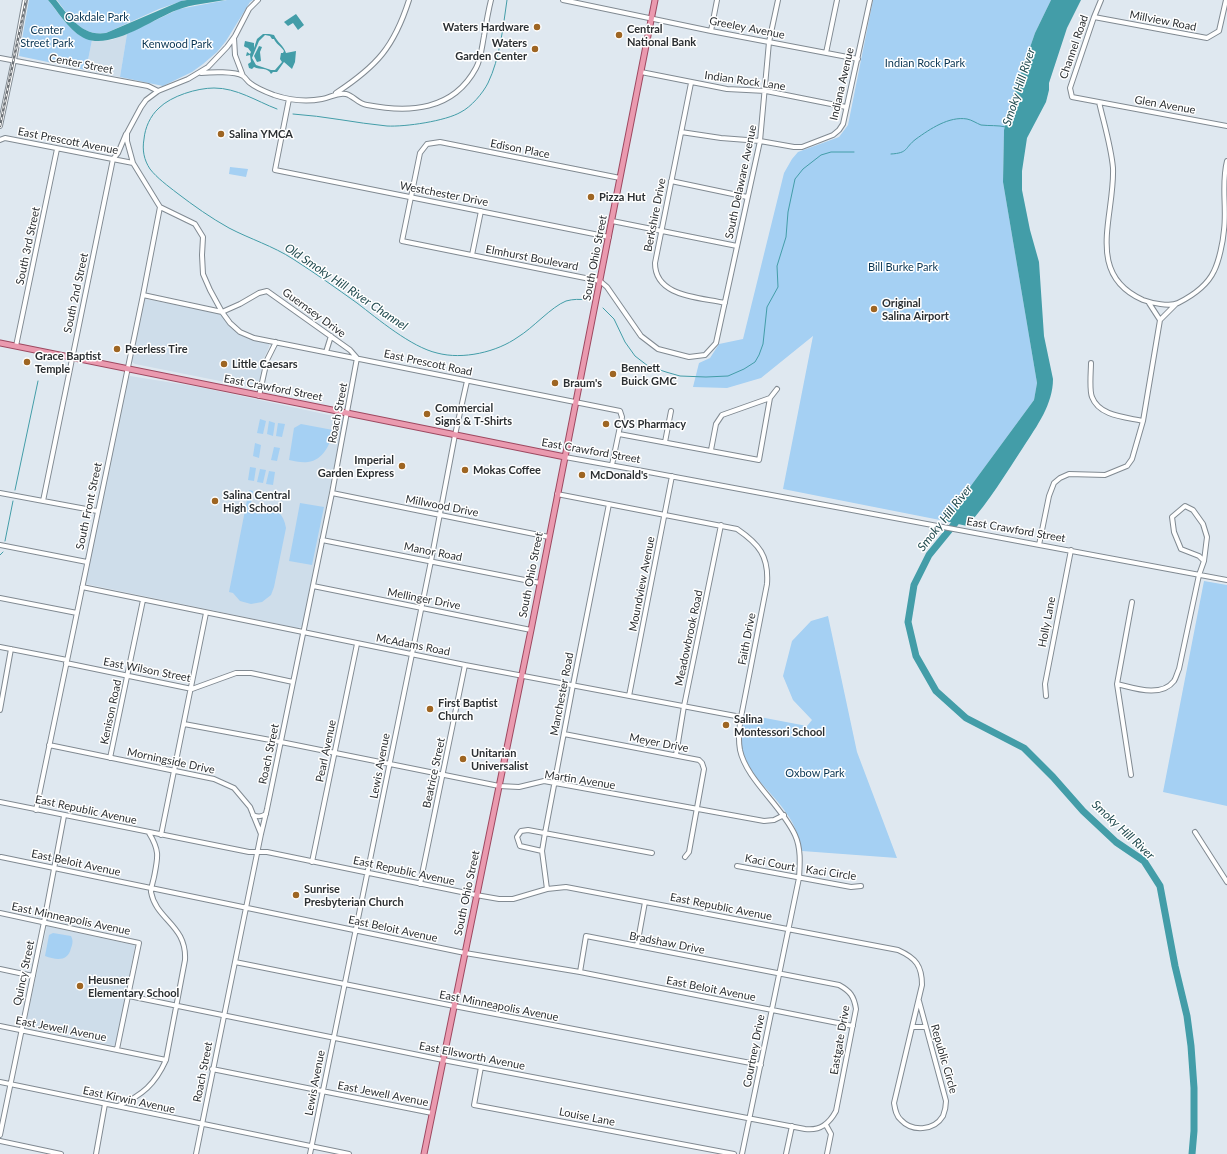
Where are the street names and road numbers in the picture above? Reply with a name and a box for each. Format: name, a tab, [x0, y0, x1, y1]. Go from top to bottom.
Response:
street label: Millview Road	[1128, 8, 1198, 34]
street label: Channel Road	[1057, 13, 1091, 81]
street label: Greeley Avenue	[708, 14, 786, 42]
street label: Indiana Avenue	[827, 46, 857, 122]
street label: Center Street	[48, 51, 114, 77]
street label: Indian Rock Lane	[704, 69, 786, 93]
street label: Glen Avenue	[1133, 93, 1197, 117]
street label: South Delaware Avenue	[722, 124, 760, 240]
street label: East Prescott Avenue	[17, 125, 119, 157]
street label: Edison Place	[489, 137, 551, 161]
street label: Berkshire Drive	[641, 177, 669, 253]
street label: Westchester Drive	[399, 179, 489, 209]
street label: South 3rd Street	[13, 206, 43, 286]
street label: South Ohio Street	[580, 214, 610, 302]
street label: Elmhurst Boulevard	[484, 243, 580, 273]
street label: South 2nd Street	[61, 252, 91, 334]
street label: Guernsey Drive	[280, 286, 348, 340]
street label: East Prescott Road	[383, 347, 473, 379]
street label: East Crawford Street	[223, 372, 323, 404]
street label: Roach Street	[326, 382, 350, 444]
street label: East Crawford Street	[541, 436, 641, 466]
street label: South Front Street	[73, 461, 105, 551]
street label: Millwood Drive	[404, 492, 480, 520]
street label: East Crawford Street	[966, 515, 1066, 545]
street label: South Ohio Street	[516, 531, 546, 619]
street label: Moundview Avenue	[626, 535, 658, 633]
street label: Manor Road	[403, 540, 463, 564]
street label: Mellinger Drive	[386, 585, 462, 613]
street label: Meadowbrook Road	[672, 589, 706, 687]
street label: Holly Lane	[1036, 596, 1058, 648]
street label: Faith Drive	[735, 612, 759, 666]
street label: McAdams Road	[375, 631, 451, 659]
street label: Manchester Road	[547, 651, 577, 737]
street label: East Wilson Street	[102, 655, 192, 685]
street label: Kenison Road	[98, 678, 124, 746]
street label: Pearl Avenue	[313, 719, 339, 783]
street label: Roach Street	[256, 723, 282, 785]
street label: Meyer Drive	[628, 731, 690, 755]
street label: Lewis Avenue	[367, 732, 393, 800]
street label: Beatrice Street	[420, 737, 448, 809]
street label: Morningside Drive	[126, 745, 216, 777]
street label: Martin Avenue	[544, 768, 616, 792]
street label: East Republic Avenue	[34, 793, 138, 827]
street label: East Beloit Avenue	[30, 847, 122, 879]
street label: South Ohio Street	[452, 849, 482, 937]
street label: Kaci Court	[744, 852, 796, 874]
street label: East Republic Avenue	[352, 854, 456, 888]
street label: Kaci Circle	[805, 863, 857, 883]
street label: East Republic Avenue	[669, 891, 773, 923]
street label: East Minneapolis Avenue	[10, 900, 132, 938]
street label: East Beloit Avenue	[347, 913, 439, 945]
street label: Bradshaw Drive	[628, 929, 706, 957]
street label: Quincy Street	[11, 939, 37, 1007]
street label: East Beloit Avenue	[665, 974, 757, 1004]
street label: East Minneapolis Avenue	[438, 988, 560, 1024]
street label: Eastgate Drive	[827, 1004, 853, 1076]
street label: Courtney Drive	[740, 1013, 768, 1089]
street label: East Jewell Avenue	[14, 1014, 108, 1044]
street label: Republic Circle	[928, 1023, 960, 1095]
street label: East Ellsworth Avenue	[418, 1039, 526, 1073]
street label: Roach Street	[191, 1041, 215, 1103]
street label: Lewis Avenue	[302, 1049, 328, 1117]
street label: East Jewell Avenue	[336, 1079, 430, 1109]
street label: East Kirwin Avenue	[82, 1084, 176, 1116]
street label: Louise Lane	[558, 1105, 616, 1129]

